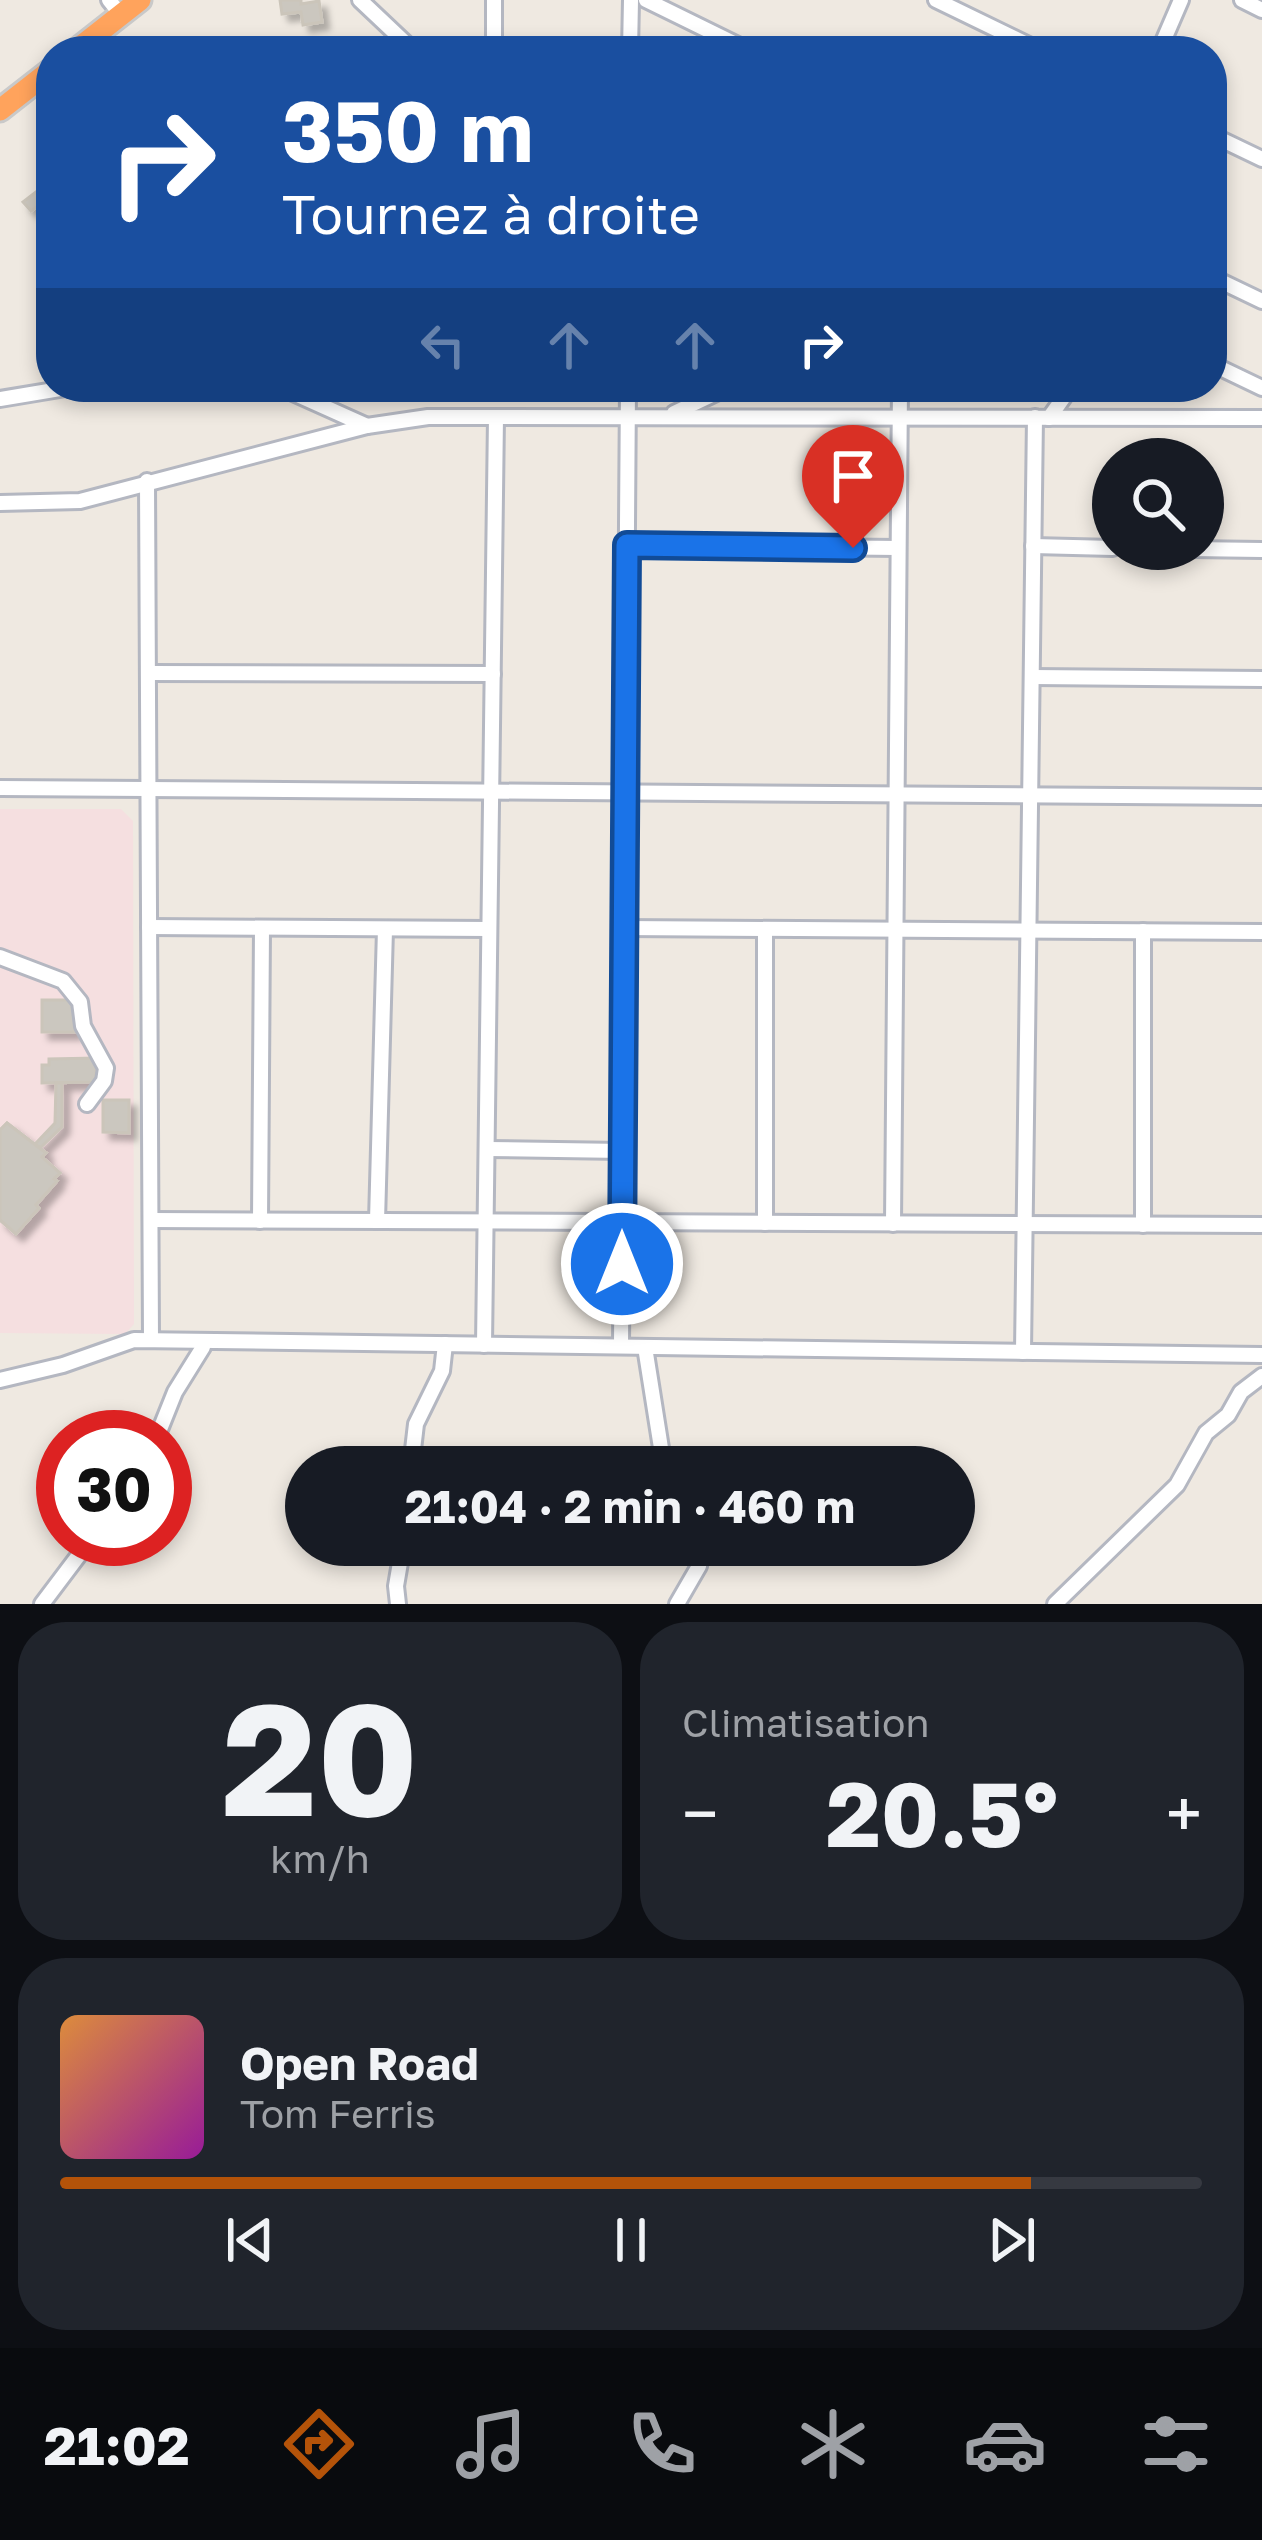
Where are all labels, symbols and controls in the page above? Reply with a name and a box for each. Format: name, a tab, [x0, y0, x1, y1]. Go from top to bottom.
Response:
text: 350 m	[282, 80, 534, 180]
icon: right	[84, 84, 240, 240]
text: Tournez à droite	[282, 181, 700, 246]
icon: left	[410, 312, 476, 378]
icon: ahead	[536, 312, 602, 378]
icon: ahead	[662, 312, 728, 378]
icon: right	[788, 312, 854, 378]
pin	[802, 425, 904, 548]
map controls	[1092, 438, 1224, 570]
button: search	[1092, 438, 1224, 570]
icon: arrive	[820, 443, 886, 509]
position arrow	[559, 1201, 685, 1327]
speed limit sign: 30	[36, 1410, 192, 1566]
text: 21:04 · 2 min · 460 m	[405, 1479, 855, 1533]
text: 20	[222, 1663, 418, 1850]
text: Climatisation	[682, 1699, 929, 1746]
text: 20.5°	[826, 1759, 1058, 1867]
text: −	[682, 1773, 718, 1853]
text: +	[1166, 1773, 1202, 1853]
text: km/h	[270, 1835, 370, 1882]
text: Open Road	[240, 2036, 479, 2090]
text: Tom Ferris	[240, 2090, 435, 2137]
icon: previous	[217, 2207, 283, 2273]
icon: pause	[598, 2207, 664, 2273]
icon: next	[979, 2207, 1045, 2273]
icon: directions	[277, 2402, 361, 2486]
icon: music	[449, 2402, 533, 2486]
icon: phone	[620, 2402, 704, 2486]
icon: climate	[791, 2402, 875, 2486]
icon: car	[963, 2402, 1047, 2486]
icon: filters	[1134, 2402, 1218, 2486]
text: 21:02	[44, 2412, 190, 2477]

